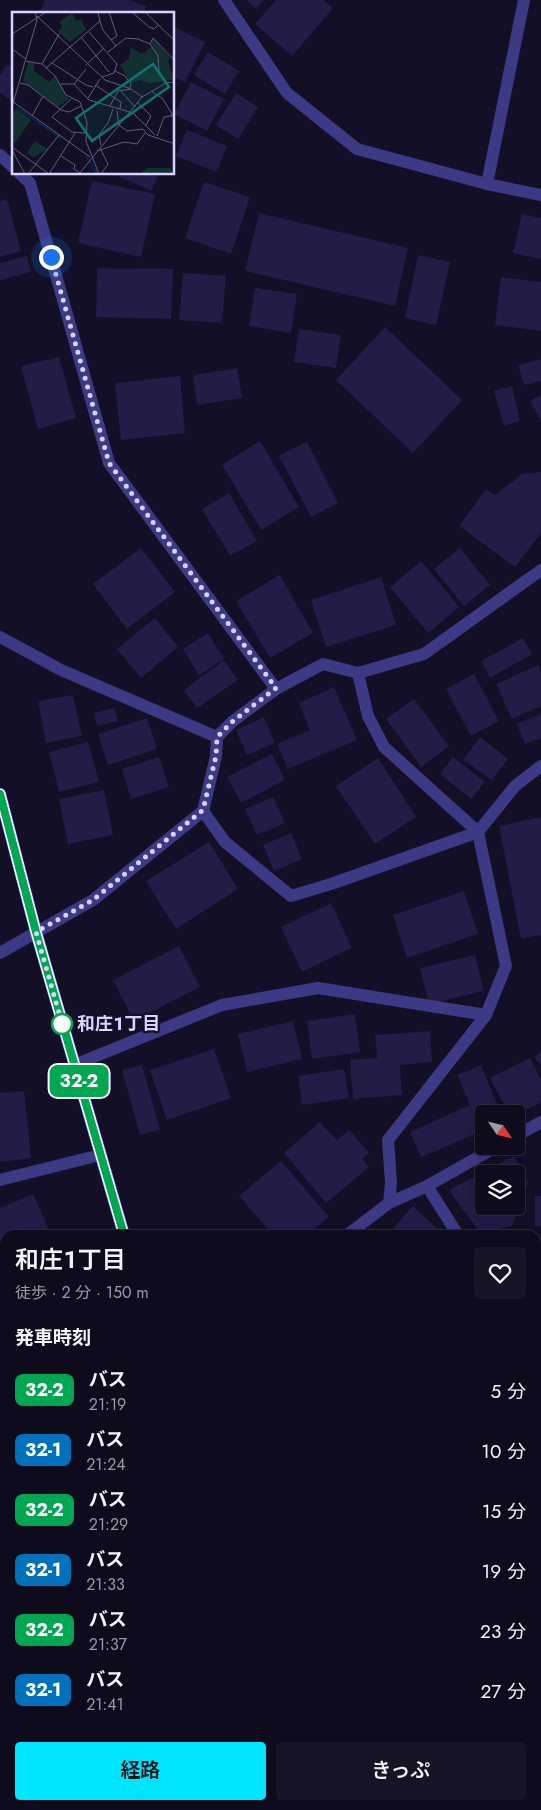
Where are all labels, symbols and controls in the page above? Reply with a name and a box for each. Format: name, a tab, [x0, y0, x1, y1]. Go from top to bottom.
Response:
inset map	[12, 12, 175, 175]
your location	[39, 245, 64, 270]
place label: 和庄１丁目	[77, 1011, 160, 1037]
marker: 和庄１丁目	[51, 1013, 73, 1035]
line badge: 32-2	[44, 1065, 114, 1097]
text: 32-2	[60, 1068, 98, 1094]
north arrow	[475, 1105, 525, 1155]
map controls	[475, 1105, 525, 1215]
button: layers	[475, 1165, 525, 1215]
text: 和庄１丁目	[15, 1242, 126, 1277]
button: heart	[474, 1247, 526, 1299]
text: 徒歩 · 2 分 · 150 m	[15, 1281, 149, 1304]
text: 発車時刻	[15, 1324, 91, 1351]
text: バス	[89, 1366, 127, 1393]
text: 32-2	[25, 1377, 64, 1403]
text: 5 分	[491, 1378, 526, 1405]
text: 21:19	[89, 1393, 126, 1416]
text: バス	[86, 1426, 124, 1453]
text: 32-1	[25, 1437, 61, 1463]
text: 10 分	[481, 1438, 526, 1465]
text: 21:24	[86, 1453, 126, 1476]
text: バス	[89, 1486, 127, 1513]
text: 32-2	[25, 1497, 64, 1523]
text: 15 分	[482, 1498, 526, 1525]
text: 21:29	[89, 1513, 128, 1536]
text: バス	[86, 1546, 124, 1573]
text: 32-1	[25, 1557, 61, 1583]
text: 19 分	[482, 1558, 526, 1585]
text: 21:33	[86, 1573, 125, 1596]
text: バス	[89, 1606, 127, 1633]
text: 32-2	[25, 1617, 64, 1643]
text: 23 分	[480, 1618, 526, 1645]
text: 21:37	[89, 1633, 127, 1656]
text: バス	[86, 1666, 124, 1693]
text: 32-1	[25, 1677, 61, 1703]
text: 27 分	[481, 1678, 526, 1705]
text: 21:41	[86, 1693, 124, 1716]
button: 経路	[15, 1742, 266, 1800]
button: きっぷ	[276, 1742, 526, 1800]

